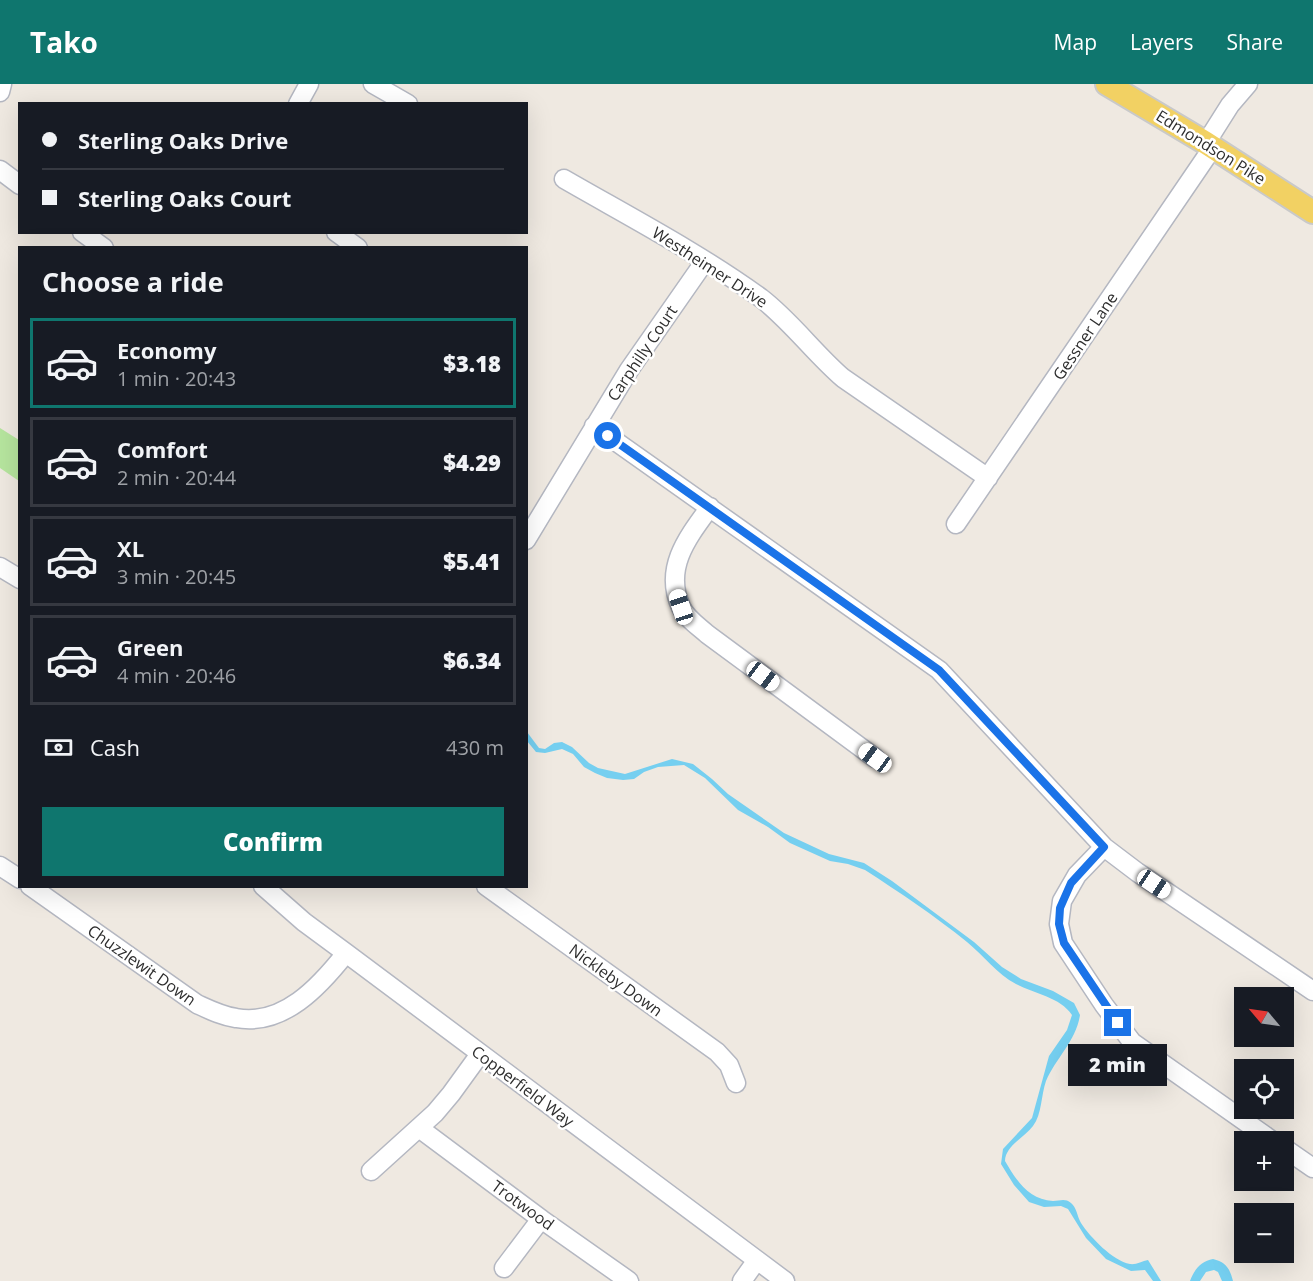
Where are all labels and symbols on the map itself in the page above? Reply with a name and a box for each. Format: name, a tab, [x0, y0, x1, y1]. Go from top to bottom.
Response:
street label: Edmondson Pike	[1152, 105, 1270, 189]
street label: Westheimer Drive	[648, 221, 772, 313]
street label: Gessner Lane	[1048, 288, 1122, 384]
street label: Carphilly Court	[602, 301, 682, 405]
route start	[594, 422, 621, 449]
car	[667, 587, 695, 627]
car	[743, 658, 783, 694]
car	[855, 740, 895, 776]
car	[1134, 866, 1174, 902]
street label: Chuzzlewit Down	[83, 919, 201, 1011]
street label: Nickleby Down	[565, 939, 667, 1021]
north arrow	[1234, 987, 1294, 1047]
route end	[1104, 1009, 1131, 1036]
street label: Copperfield Way	[467, 1040, 579, 1132]
callout: 2 min	[1068, 1044, 1168, 1086]
street label: Trotwood	[487, 1175, 559, 1235]

